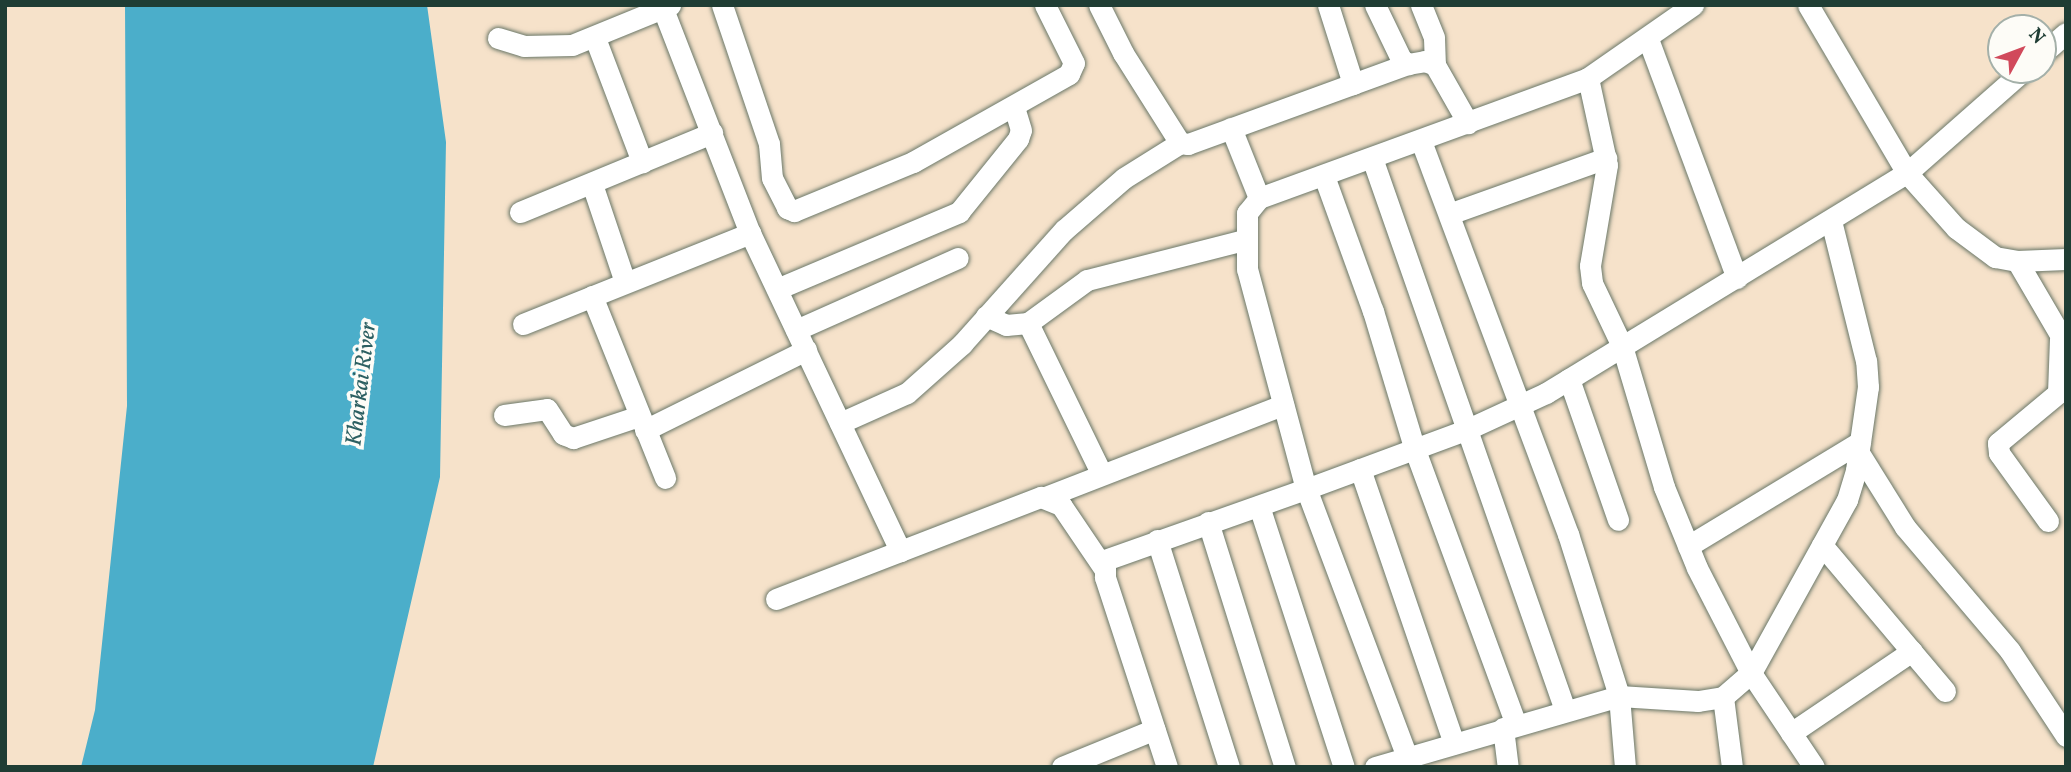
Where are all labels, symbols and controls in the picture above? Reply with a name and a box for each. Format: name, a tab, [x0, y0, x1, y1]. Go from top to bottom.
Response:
north arrow	[1987, 14, 2057, 84]
text: N	[2022, 23, 2051, 50]
water label: Kharkai River	[341, 320, 383, 448]

